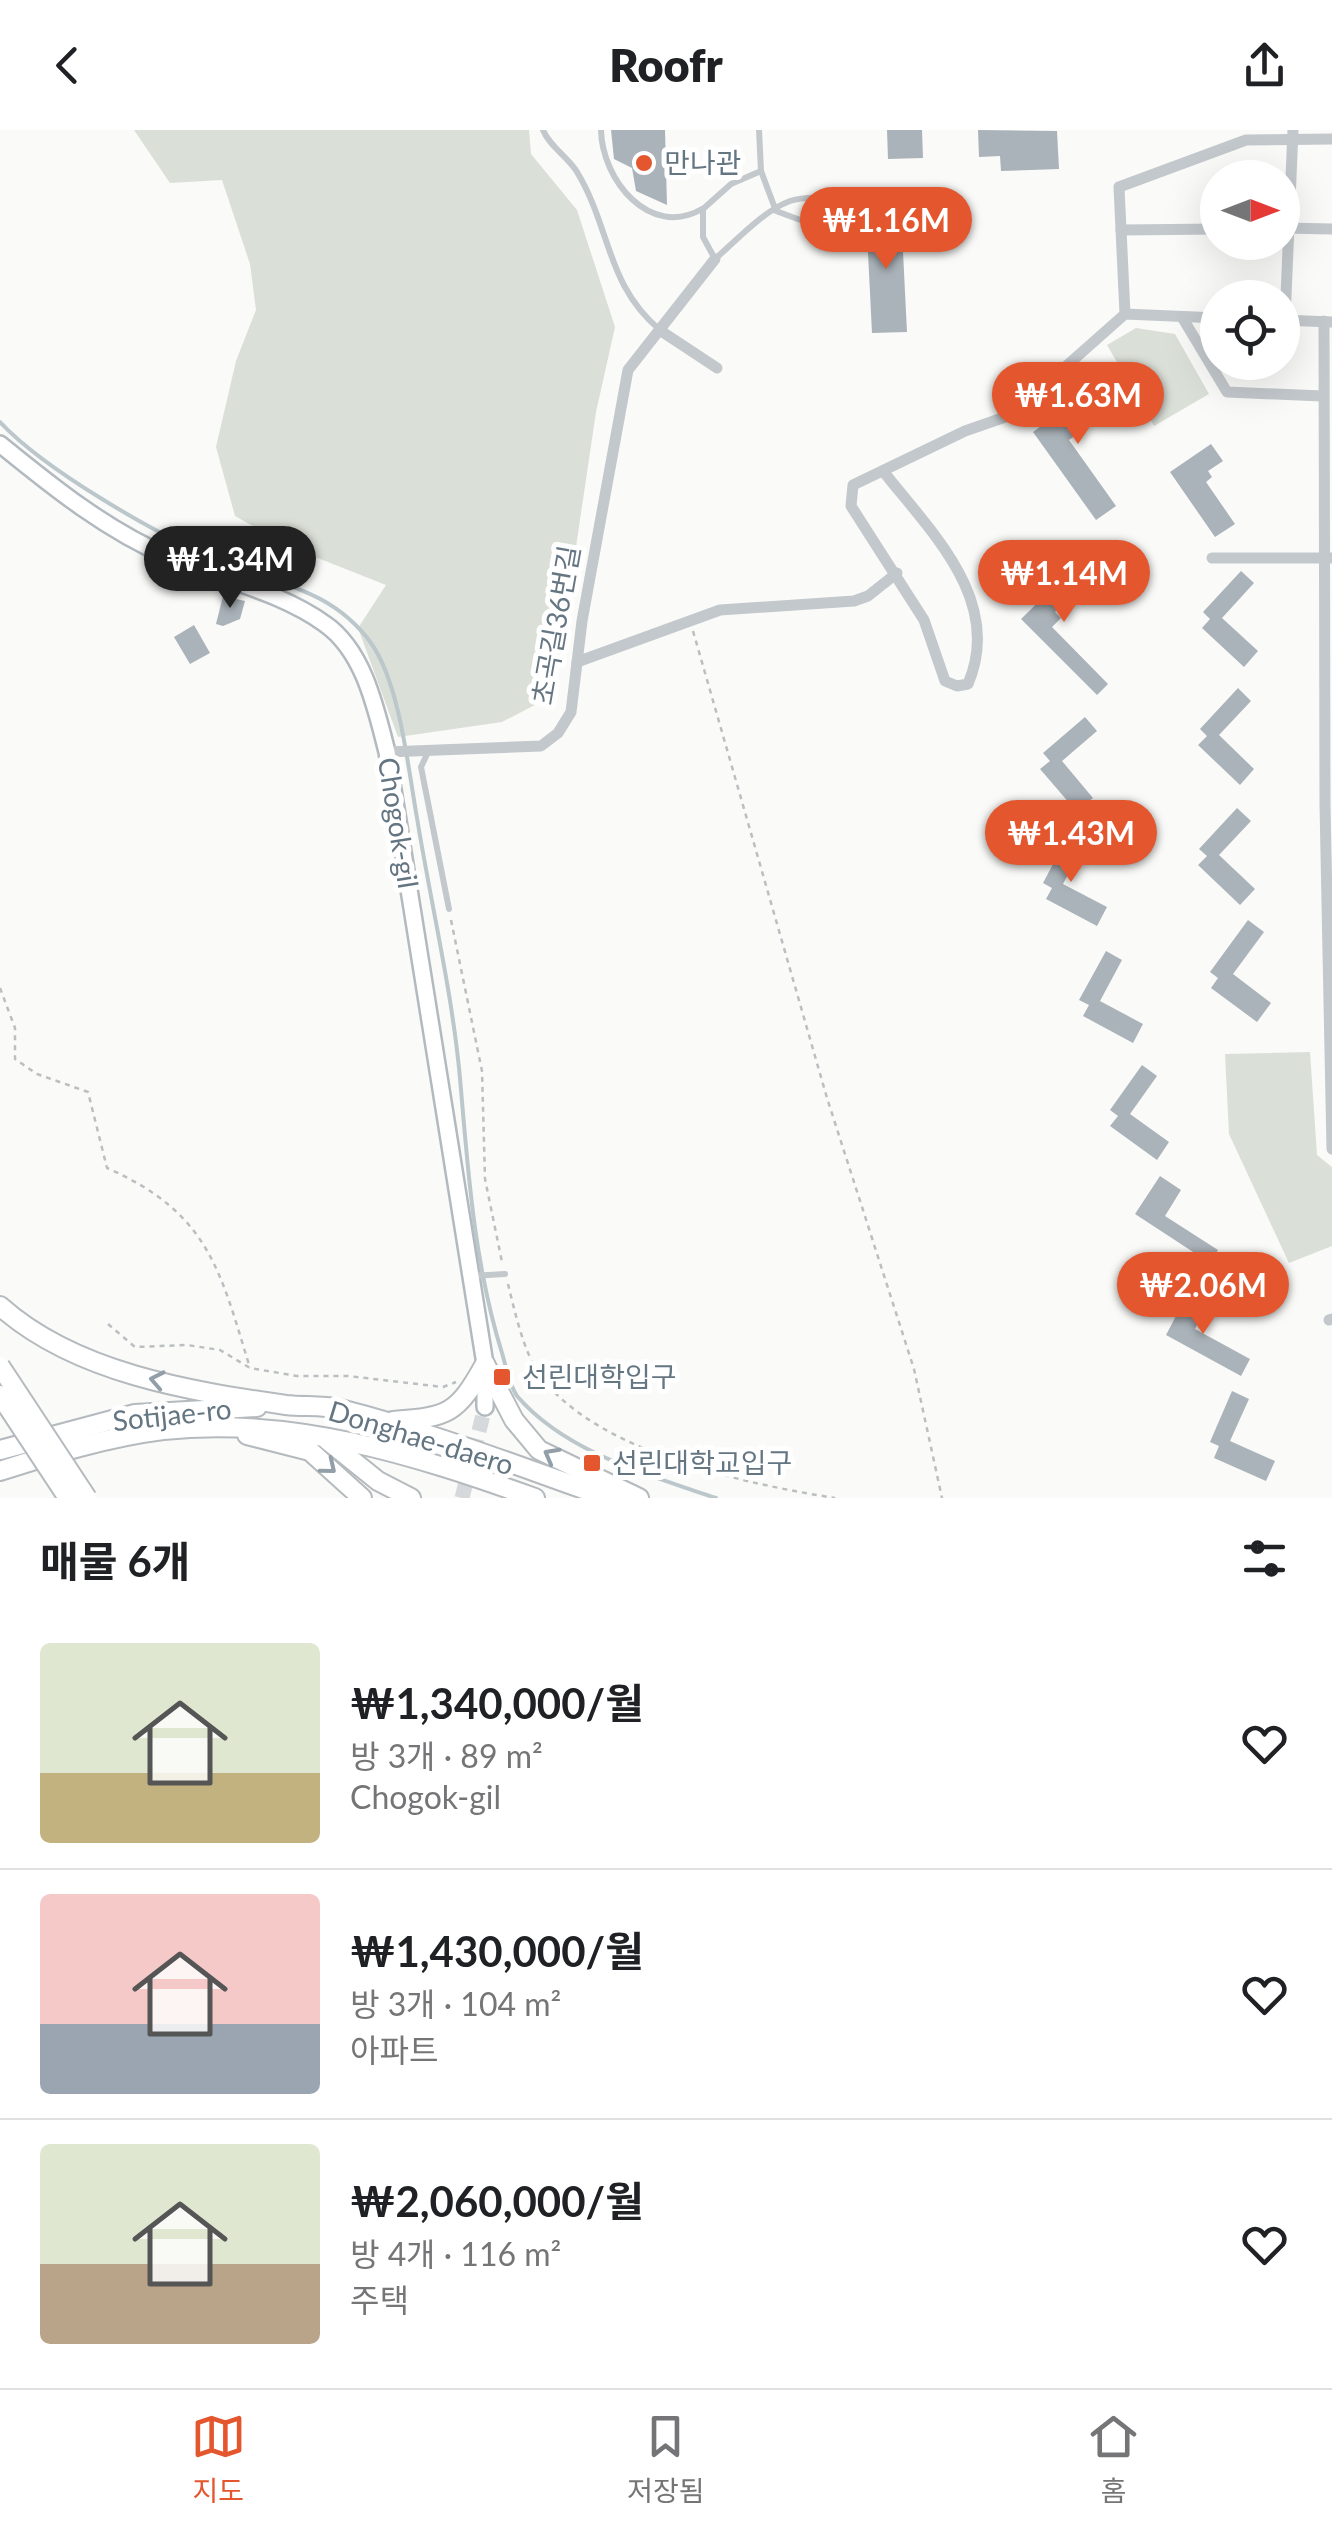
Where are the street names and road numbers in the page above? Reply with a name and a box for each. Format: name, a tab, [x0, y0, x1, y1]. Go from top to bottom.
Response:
street label: 초곡길36번길	[524, 542, 586, 707]
street label: Chogok-gil	[372, 755, 426, 891]
street label: Sotijae-ro	[111, 1391, 233, 1437]
street label: Donghae-daero	[325, 1393, 518, 1481]

